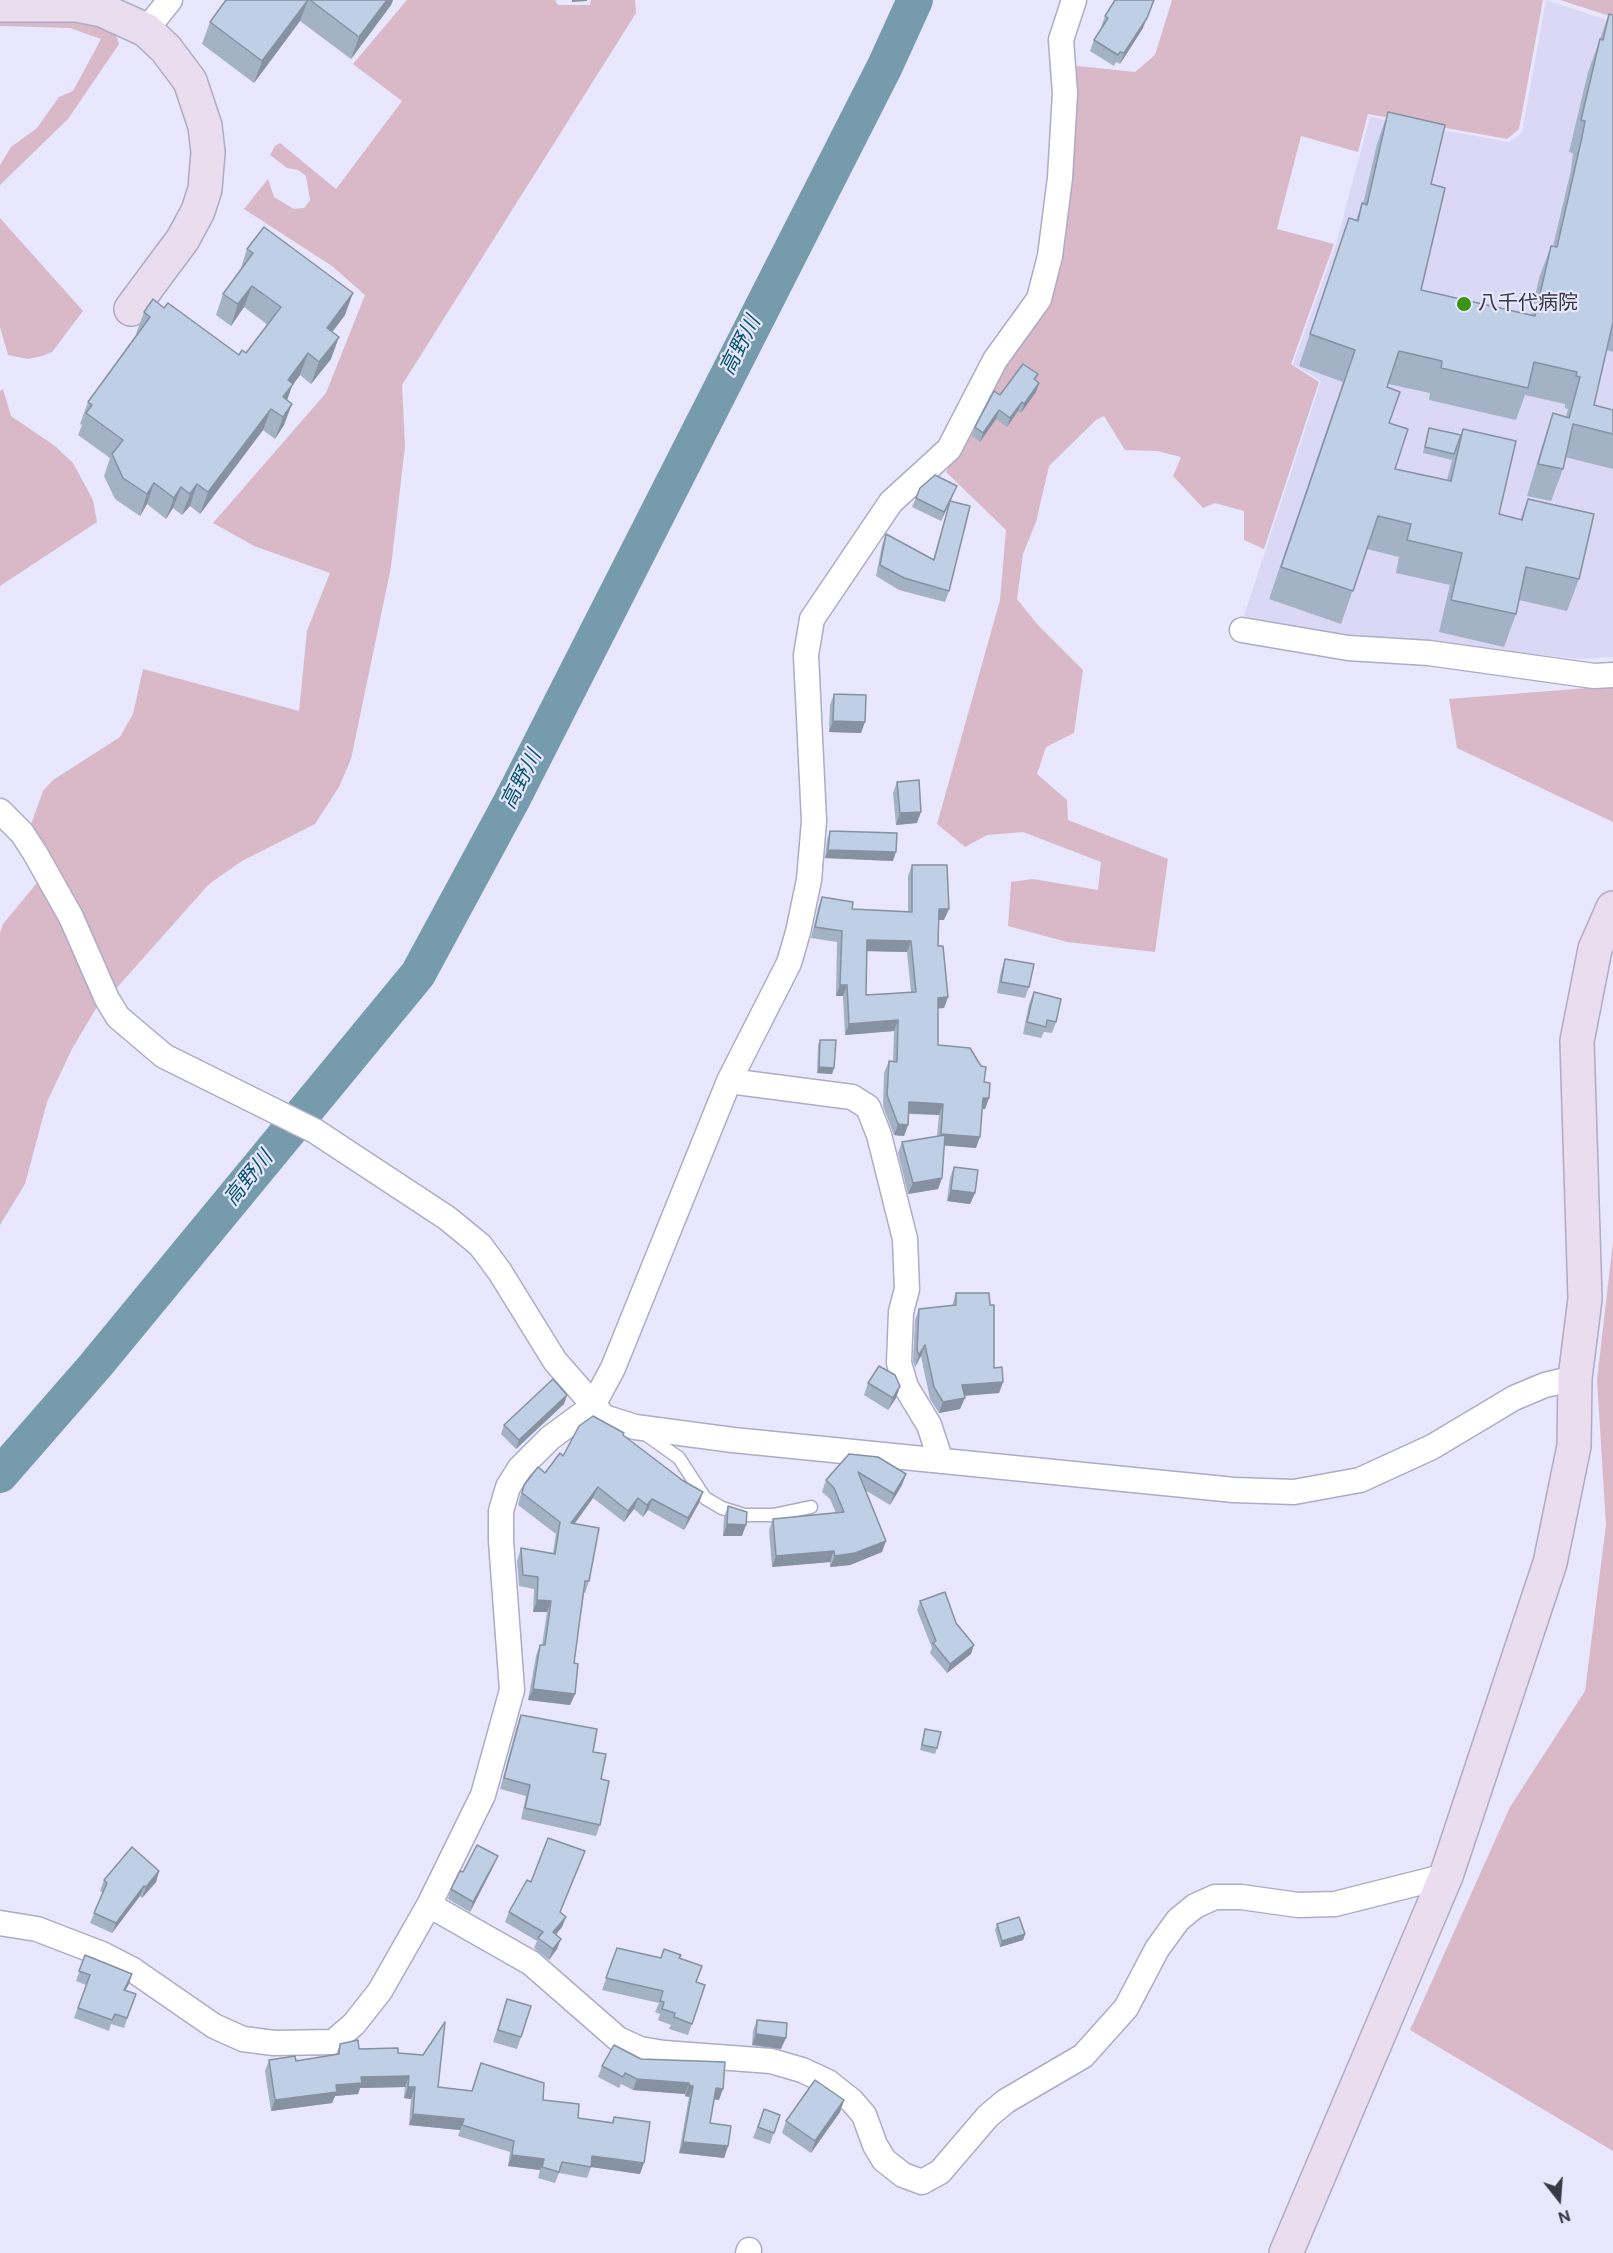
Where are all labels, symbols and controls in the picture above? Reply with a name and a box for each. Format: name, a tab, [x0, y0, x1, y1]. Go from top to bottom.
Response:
place label: 八千代病院	[1478, 292, 1578, 316]
marker: 八千代病院	[1455, 295, 1473, 313]
water label: 高野川	[715, 312, 767, 380]
water label: 高野川	[496, 746, 548, 814]
water label: 高野川	[219, 1147, 279, 1211]
north arrow	[1529, 2169, 1589, 2229]
text: N	[1556, 2205, 1573, 2228]

